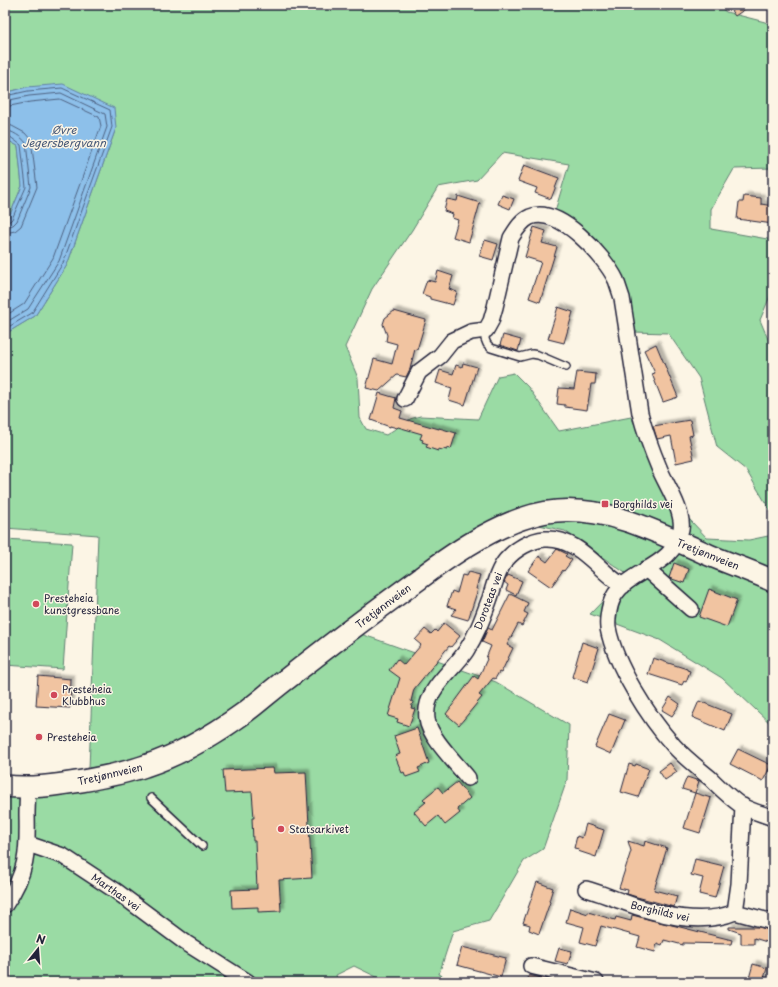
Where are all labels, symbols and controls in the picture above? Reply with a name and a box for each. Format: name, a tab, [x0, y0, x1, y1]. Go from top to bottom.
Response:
water label: Øvre Jegersbergvann	[22, 121, 107, 151]
place label: Borghilds vei	[613, 496, 673, 511]
marker: Borghilds vei	[600, 499, 610, 509]
street label: Tretjønnveien	[675, 534, 742, 573]
street label: Doroteas vei	[470, 570, 505, 632]
street label: Tretjønnveien	[352, 580, 414, 632]
place label: Presteheia kunstgressbane	[44, 590, 120, 617]
marker: Presteheia kunstgressbane	[31, 599, 41, 609]
place label: Presteheia Klubbhus	[62, 681, 113, 708]
marker: Presteheia Klubbhus	[49, 690, 59, 700]
place label: Presteheia	[47, 729, 98, 744]
marker: Presteheia	[34, 732, 44, 742]
street label: Tretjønnveien	[76, 759, 144, 788]
place label: Statsarkivet	[289, 821, 349, 836]
marker: Statsarkivet	[276, 824, 286, 834]
street label: Marthas vei	[89, 869, 144, 914]
street label: Borghilds vei	[629, 896, 691, 925]
north arrow	[18, 929, 58, 969]
text: N	[34, 930, 48, 948]

